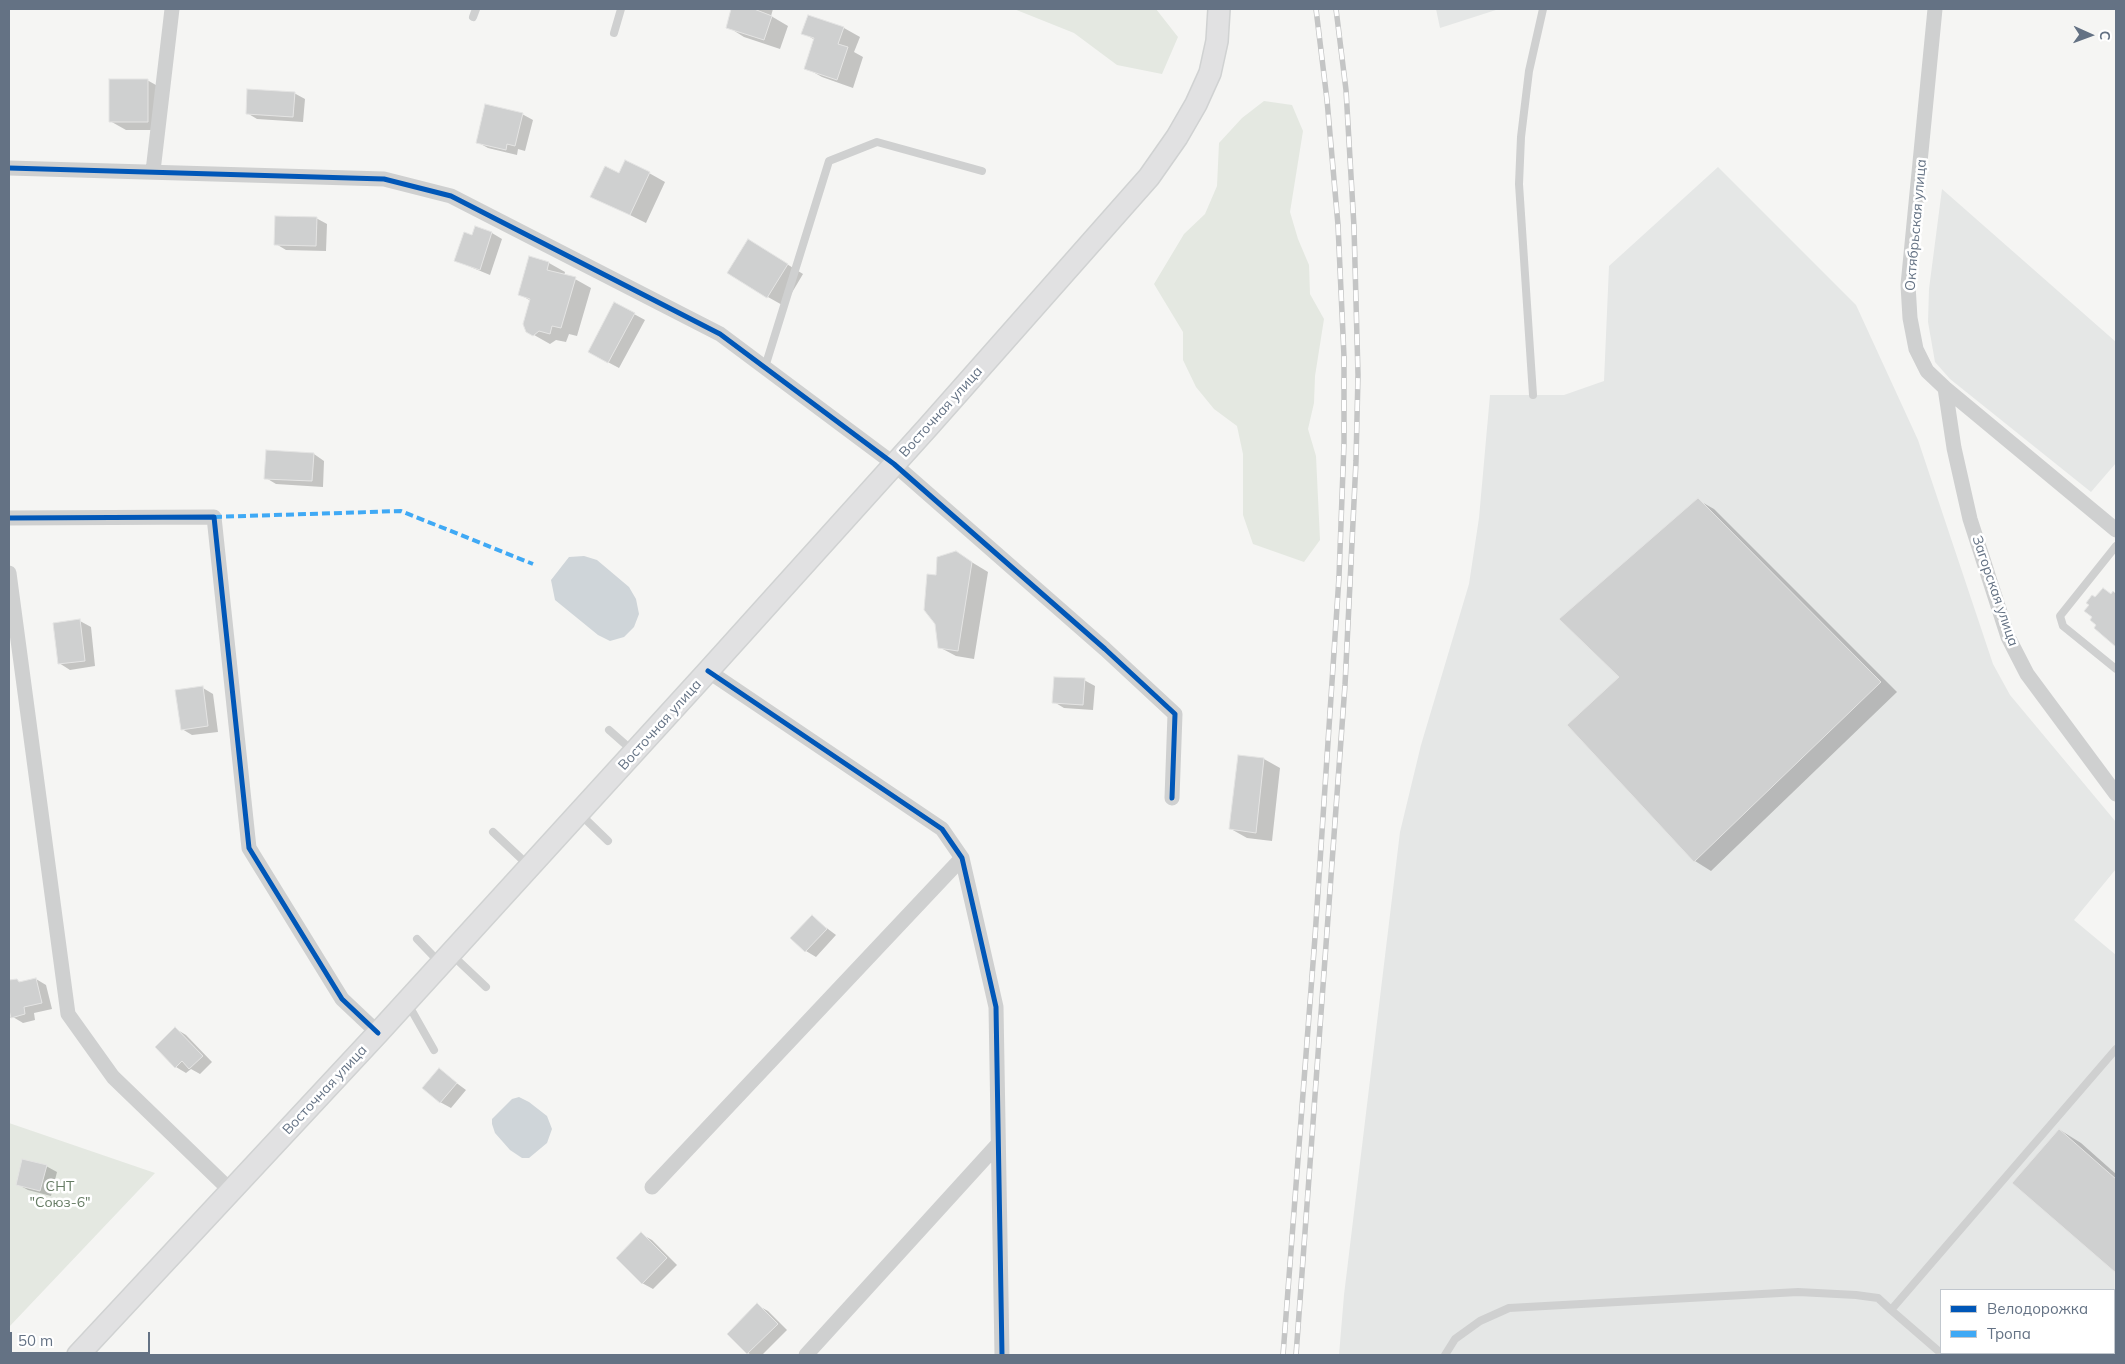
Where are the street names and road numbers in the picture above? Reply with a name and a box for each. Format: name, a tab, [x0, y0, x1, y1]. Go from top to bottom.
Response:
street label: Октябрьская улица	[1902, 158, 1930, 292]
street label: Восточная улица	[896, 363, 986, 461]
street label: Загорская улица	[1968, 533, 2022, 649]
street label: Восточная улица	[615, 676, 705, 774]
street label: Восточная улица	[279, 1042, 371, 1138]

